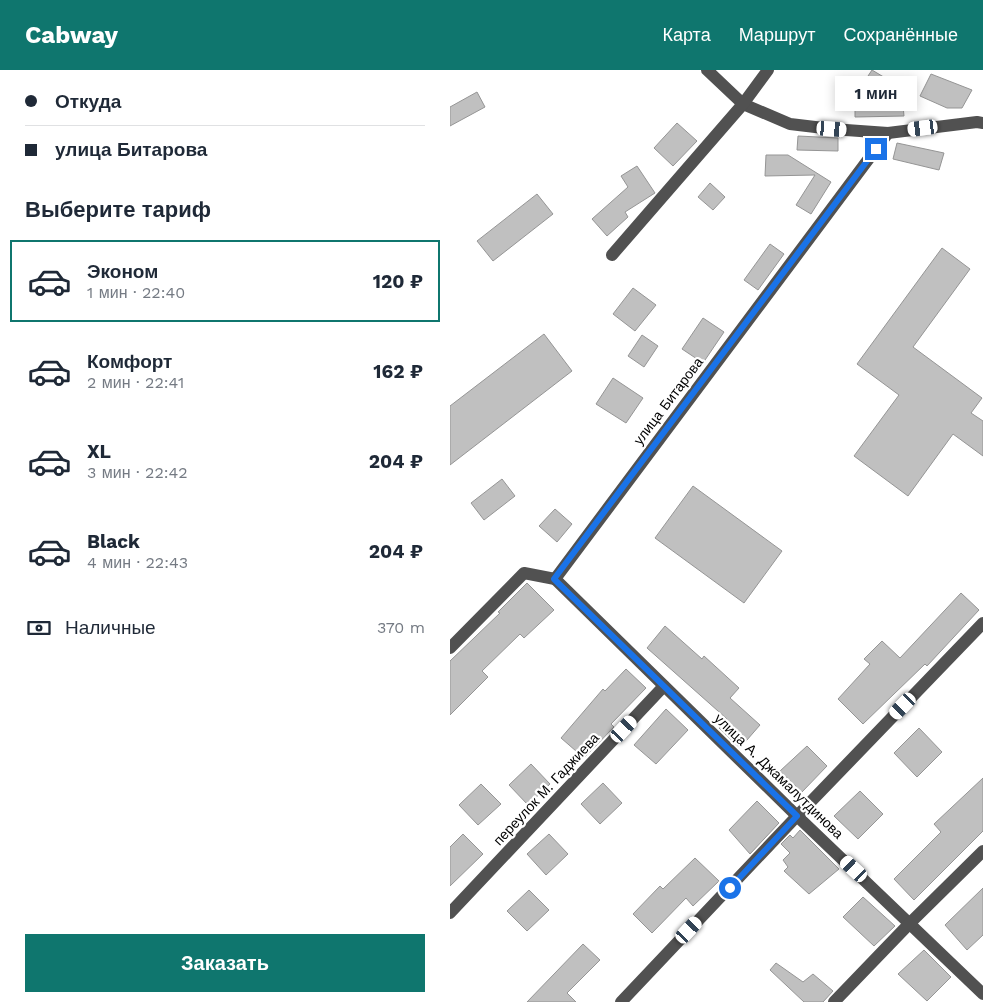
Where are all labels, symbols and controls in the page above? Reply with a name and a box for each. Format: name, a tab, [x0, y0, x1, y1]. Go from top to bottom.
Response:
text: Cabway	[25, 21, 118, 49]
text: Карта	[663, 24, 711, 45]
text: Маршрут	[739, 24, 815, 45]
text: Сохранённые	[843, 24, 958, 45]
callout: 1 мин	[835, 77, 917, 112]
text: 1 мин	[855, 84, 897, 103]
text: Откуда	[55, 90, 121, 113]
car	[907, 119, 938, 137]
car	[816, 120, 847, 138]
text: улица Битарова	[55, 138, 207, 161]
route end	[865, 138, 887, 160]
text: Выберите тариф	[25, 197, 211, 222]
icon: car	[27, 259, 72, 304]
text: Эконом	[87, 260, 158, 283]
text: 120 ₽	[373, 270, 423, 293]
text: 1 мин · 22:40	[87, 283, 185, 302]
icon: car	[27, 349, 72, 394]
text: Комфорт	[87, 350, 172, 373]
street label: улица Битарова	[630, 354, 706, 448]
text: 162 ₽	[373, 360, 423, 383]
text: 2 мин · 22:41	[87, 373, 184, 392]
icon: car	[27, 439, 72, 484]
text: XL	[87, 440, 111, 463]
text: 204 ₽	[369, 450, 423, 473]
text: 3 мин · 22:42	[87, 463, 188, 482]
icon: car	[27, 529, 72, 574]
text: Black	[87, 530, 140, 553]
text: 204 ₽	[369, 540, 423, 563]
text: 4 мин · 22:43	[87, 553, 188, 572]
icon: cash	[25, 614, 53, 642]
text: Наличные	[65, 616, 156, 639]
text: 370 m	[377, 618, 425, 637]
car	[887, 690, 918, 722]
street label: улица А. Джамалутдинова	[711, 710, 847, 842]
car	[608, 713, 639, 745]
street label: переулок М. Гаджиева	[490, 729, 602, 848]
car	[837, 853, 870, 885]
route start	[719, 877, 741, 899]
car	[673, 914, 704, 946]
button: Заказать	[25, 934, 425, 992]

